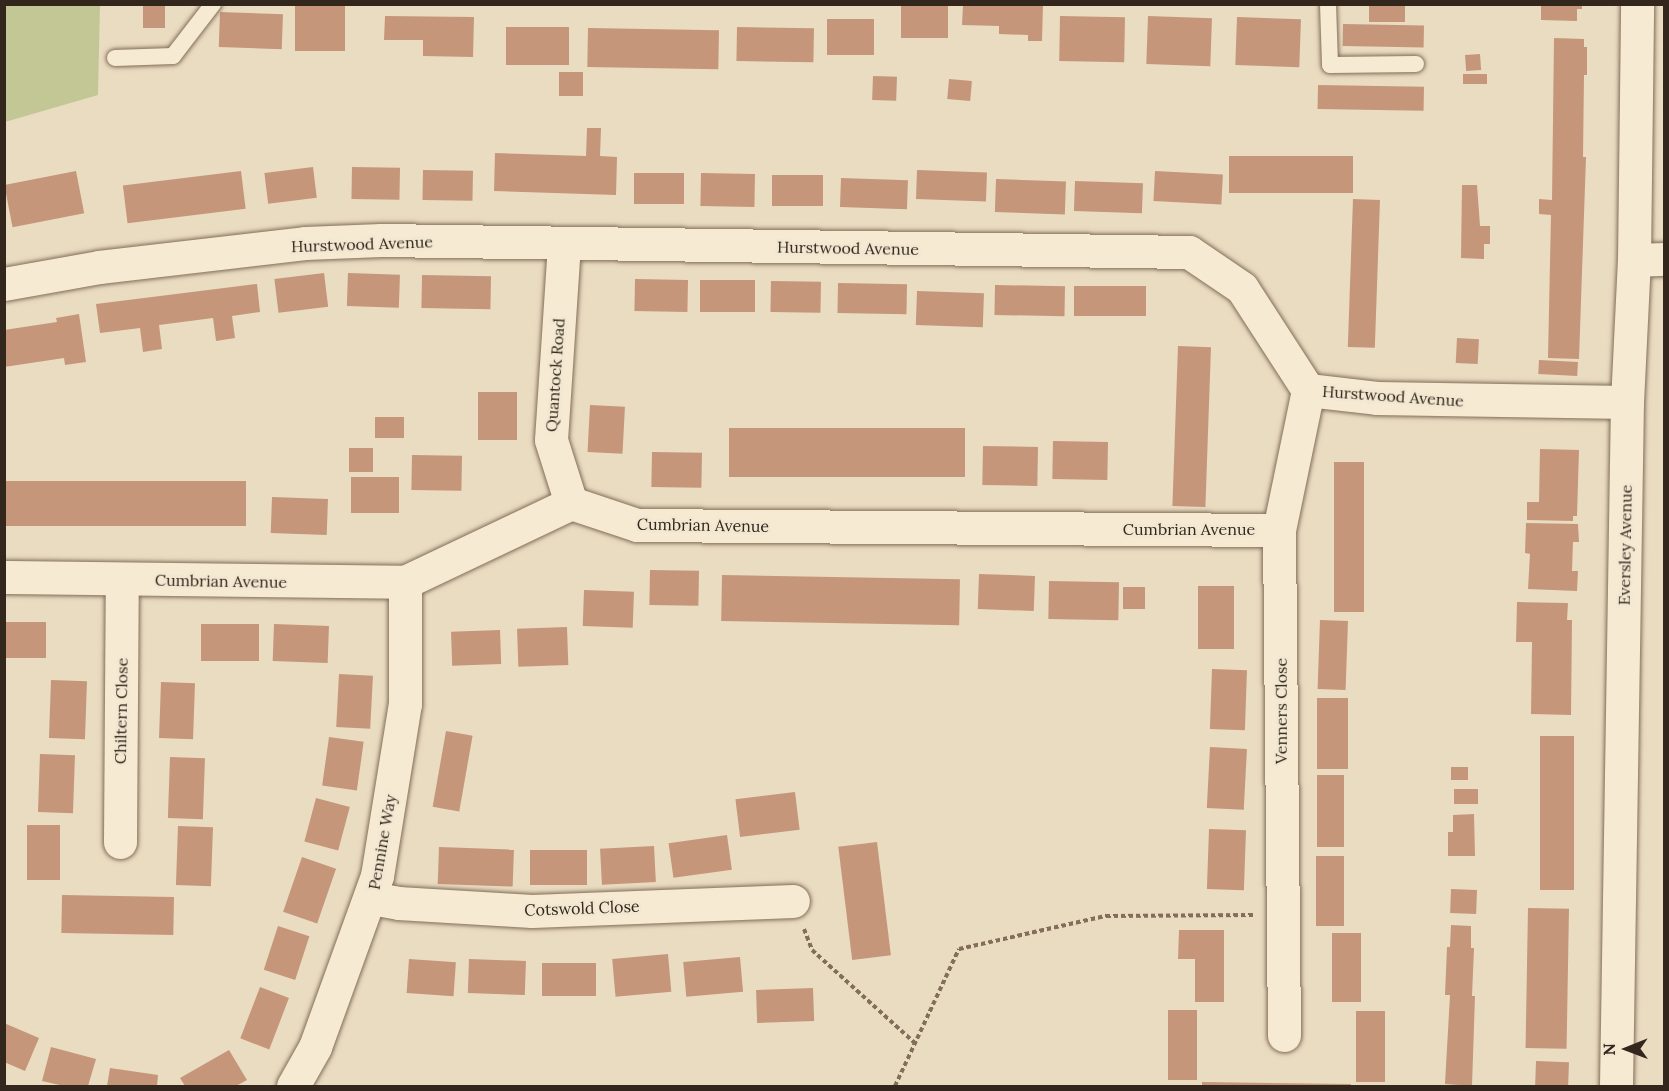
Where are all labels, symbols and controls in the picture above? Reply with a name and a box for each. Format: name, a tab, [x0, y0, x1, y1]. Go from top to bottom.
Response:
street label: Hurstwood Avenue	[291, 232, 433, 256]
street label: Hurstwood Avenue	[777, 237, 919, 259]
street label: Quantock Road	[541, 317, 569, 433]
street label: Hurstwood Avenue	[1322, 381, 1464, 411]
street label: Eversley Avenue	[1614, 484, 1636, 606]
street label: Cumbrian Avenue	[637, 514, 769, 536]
street label: Cumbrian Avenue	[1123, 519, 1255, 539]
street label: Cumbrian Avenue	[155, 570, 287, 592]
street label: Chiltern Close	[110, 658, 132, 764]
street label: Venners Close	[1271, 658, 1291, 764]
street label: Pennine Way	[364, 793, 400, 891]
street label: Cotswold Close	[524, 896, 640, 920]
north arrow	[1597, 1019, 1657, 1079]
text: N	[1599, 1043, 1619, 1056]

